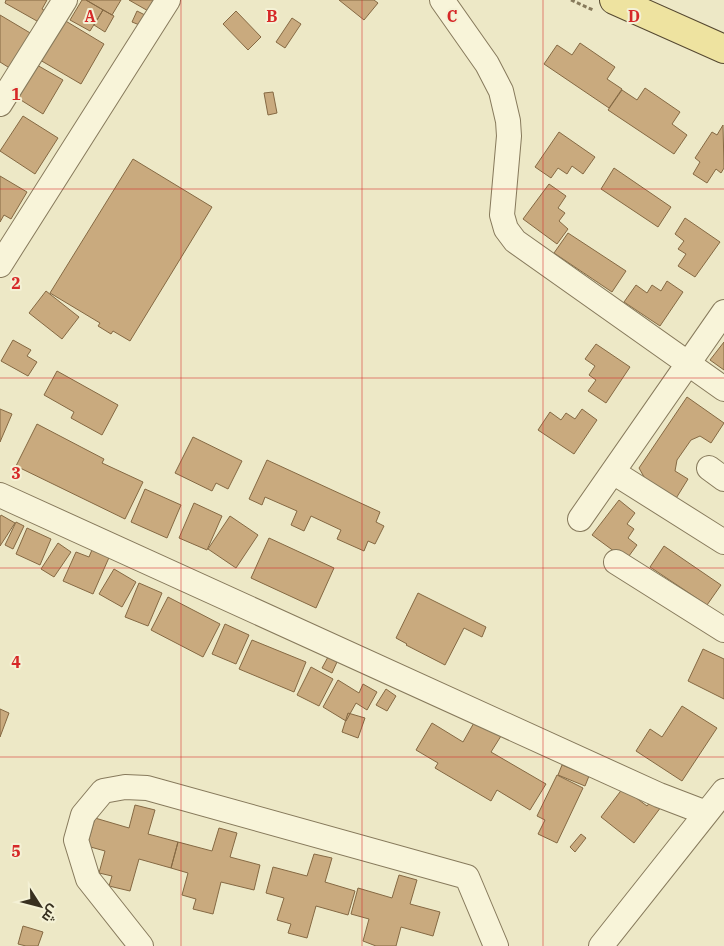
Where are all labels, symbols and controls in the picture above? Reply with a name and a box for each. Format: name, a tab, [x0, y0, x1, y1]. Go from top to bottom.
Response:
text: A	[84, 6, 96, 26]
text: B	[266, 6, 278, 26]
text: C	[447, 6, 457, 26]
text: D	[628, 6, 640, 26]
text: 1	[11, 84, 21, 104]
text: 2	[11, 273, 21, 293]
text: 3	[11, 463, 21, 483]
text: 4	[11, 652, 21, 672]
text: 5	[11, 841, 21, 861]
north arrow	[15, 881, 65, 931]
text: ش	[38, 901, 63, 926]

